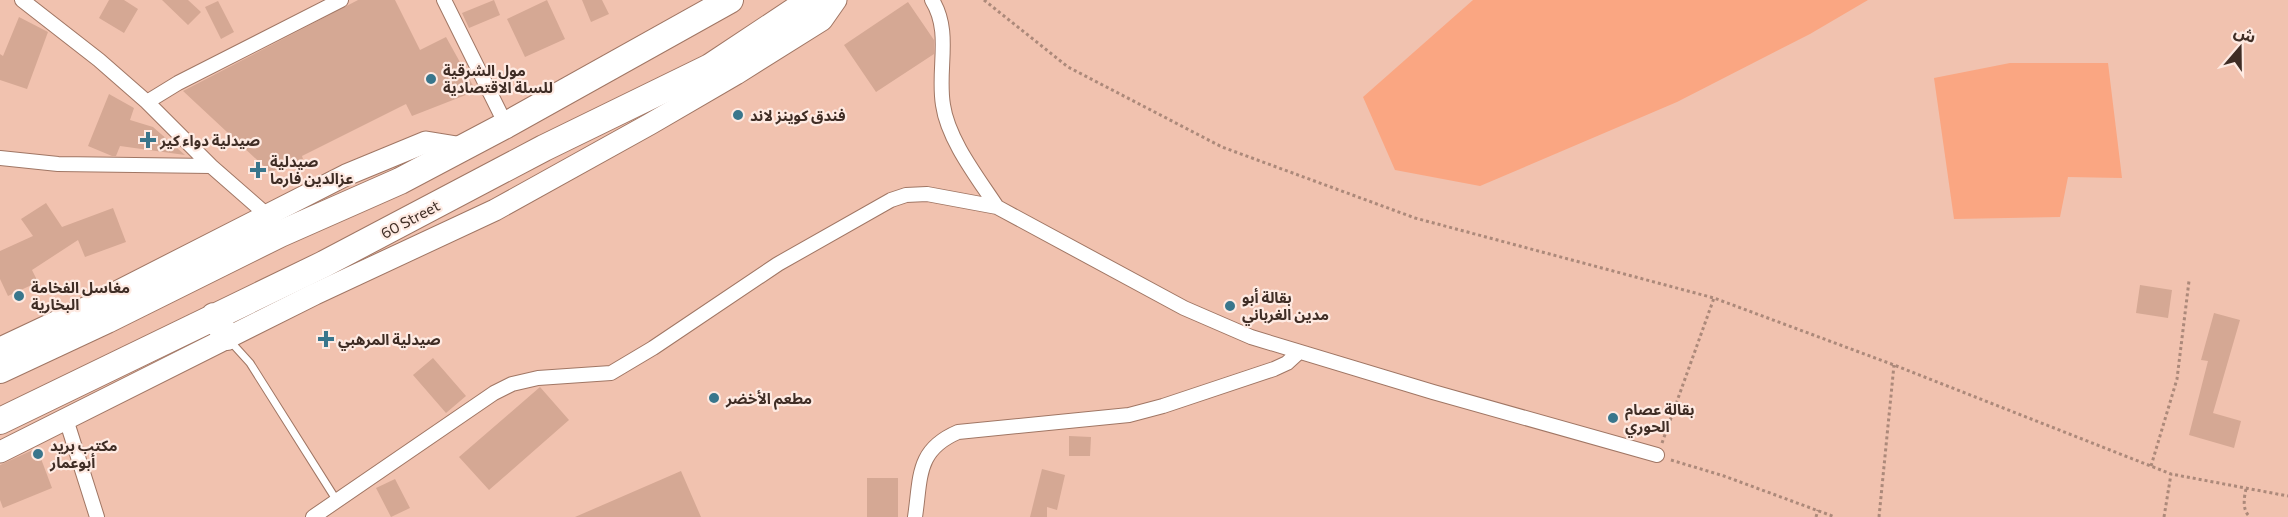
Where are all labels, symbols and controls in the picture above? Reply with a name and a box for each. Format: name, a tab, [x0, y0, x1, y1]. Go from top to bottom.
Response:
north arrow	[2210, 18, 2270, 78]
text: ش	[2231, 21, 2259, 47]
place label: مول الشرقية للسلة الاقتصادية	[443, 61, 553, 96]
marker: مول الشرقية للسلة الاقتصادية	[424, 72, 438, 86]
place label: فندق كوينز لاند	[750, 106, 845, 125]
marker: فندق كوينز لاند	[731, 108, 745, 122]
place label: صيدلية دواء كير	[159, 131, 260, 150]
marker: صيدلية دواء كير	[141, 133, 155, 147]
place label: صيدلية عزالدين فارما	[270, 152, 354, 188]
marker: صيدلية عزالدين فارما	[251, 163, 265, 177]
street label: 60 Street	[377, 196, 443, 242]
place label: مغاسل الفخامة البخارية	[31, 278, 130, 314]
place label: بقالة أبو مدين الغرباني	[1242, 288, 1329, 326]
marker: مغاسل الفخامة البخارية	[12, 289, 26, 303]
marker: بقالة أبو مدين الغرباني	[1223, 299, 1237, 313]
place label: صيدلية المرهبي	[338, 330, 441, 351]
marker: صيدلية المرهبي	[319, 332, 333, 346]
place label: مطعم الأخضر	[725, 389, 812, 410]
marker: مطعم الأخضر	[707, 391, 721, 405]
place label: بقالة عصام الحوري	[1625, 400, 1695, 438]
marker: بقالة عصام الحوري	[1606, 411, 1620, 425]
place label: مكتب بريد أبوعمار	[49, 436, 118, 472]
marker: مكتب بريد أبوعمار	[31, 447, 45, 461]

